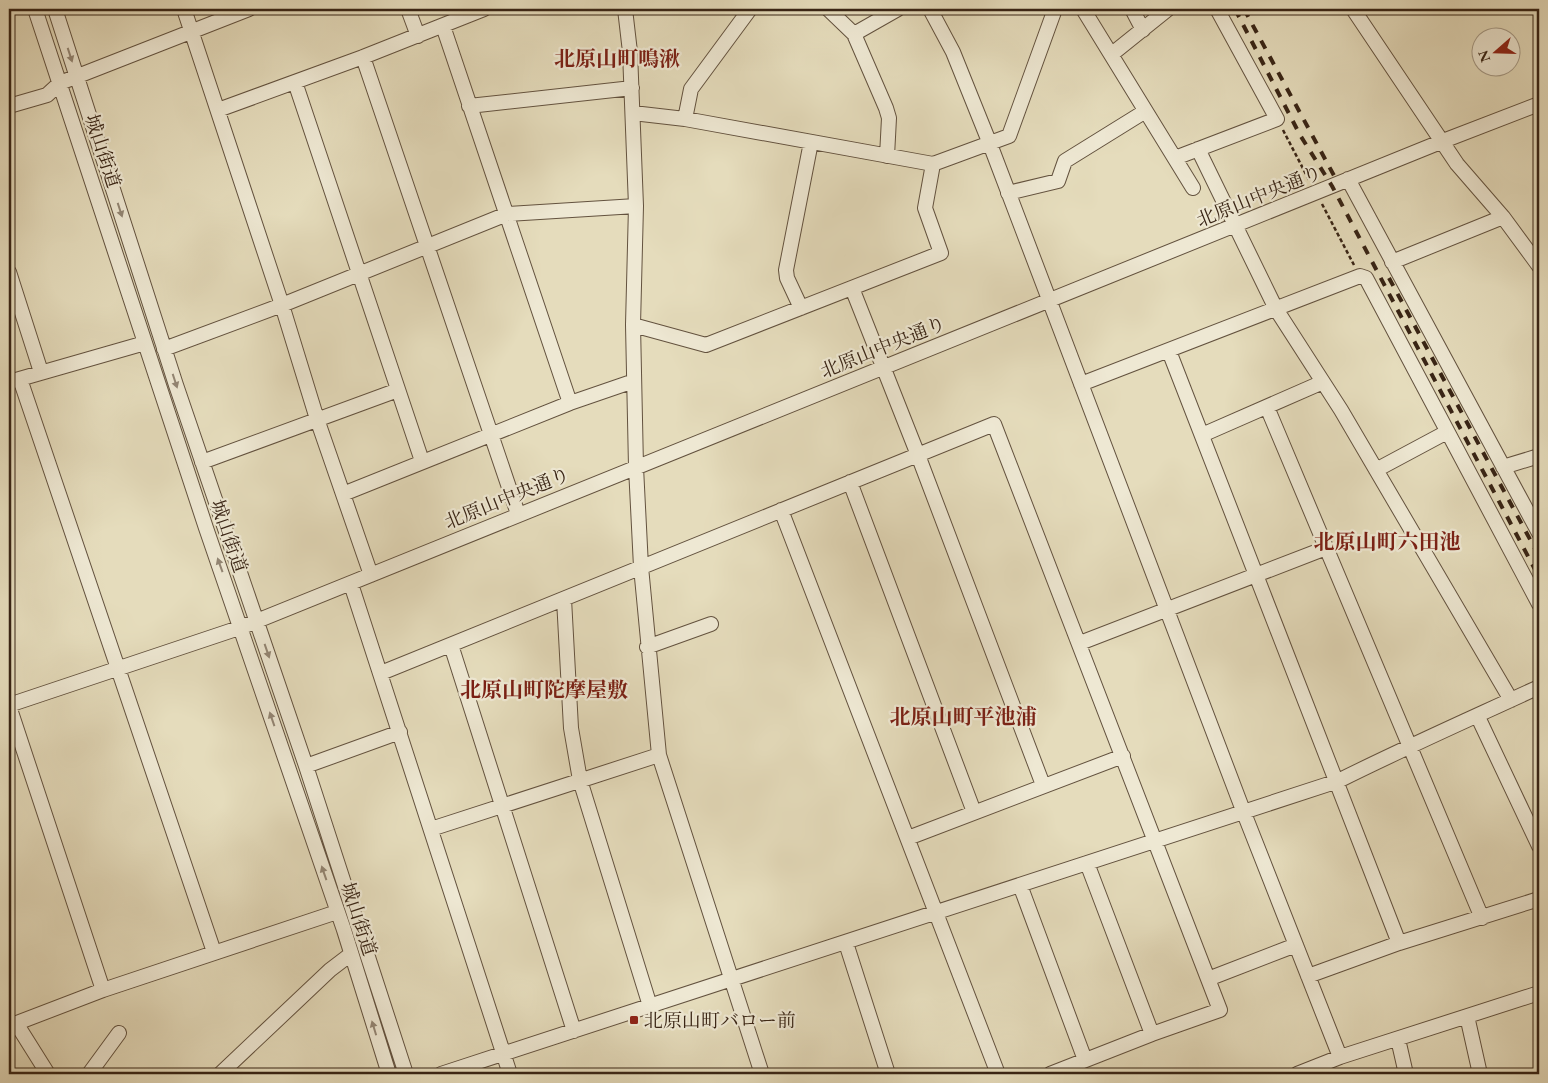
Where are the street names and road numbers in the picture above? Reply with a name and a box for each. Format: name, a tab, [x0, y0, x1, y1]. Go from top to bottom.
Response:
street label: 城山街道	[79, 111, 127, 191]
street label: 北原山中央通り	[1193, 159, 1325, 233]
street label: 北原山中央通り	[817, 310, 949, 384]
street label: 北原山中央通り	[441, 461, 573, 535]
street label: 城山街道	[205, 496, 253, 576]
street label: 城山街道	[335, 879, 383, 959]

